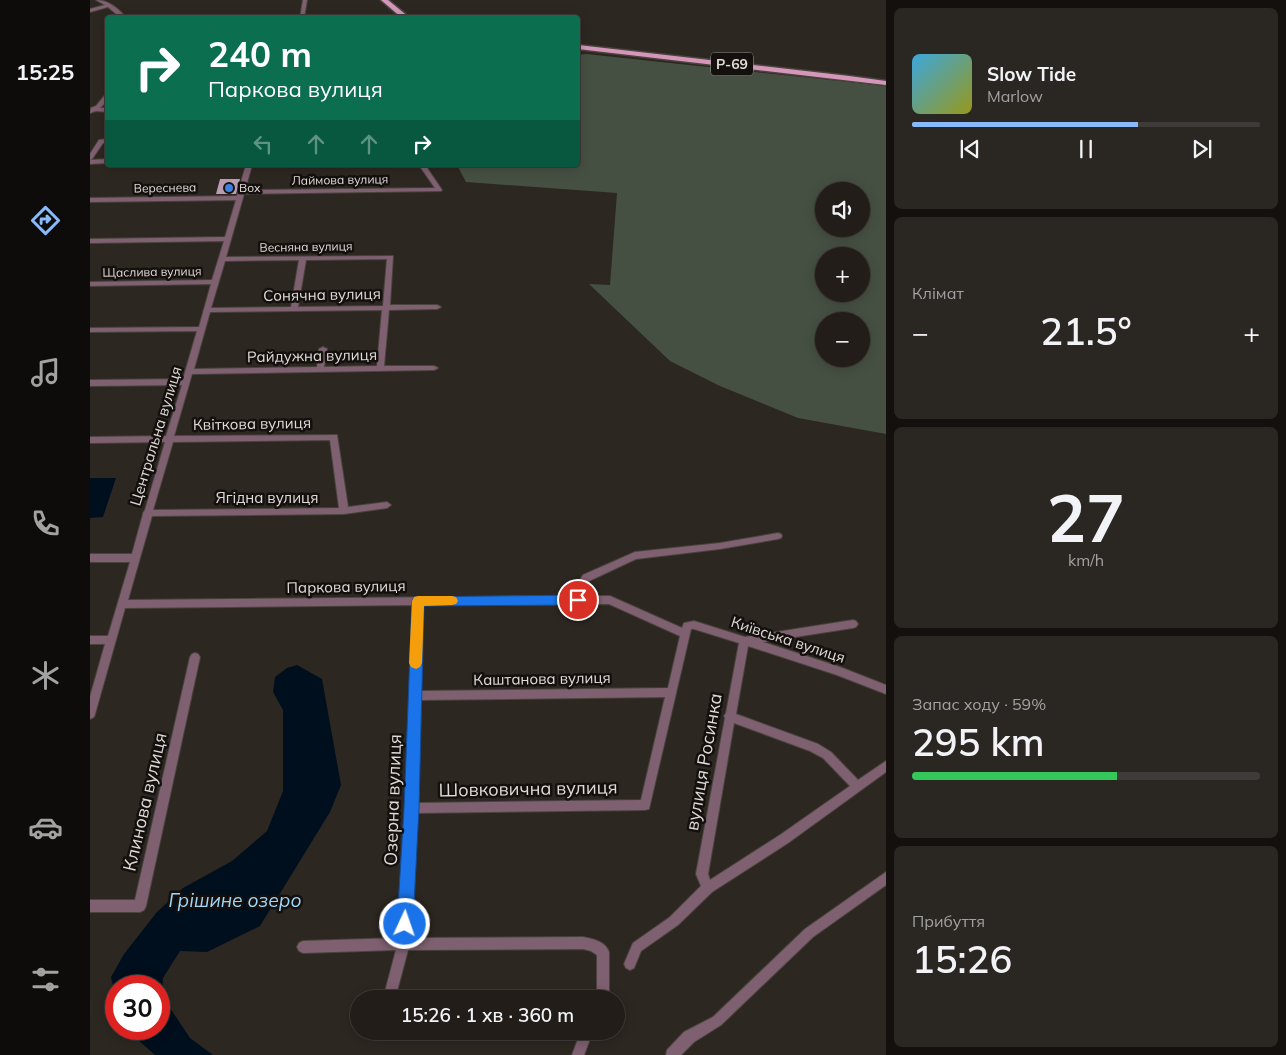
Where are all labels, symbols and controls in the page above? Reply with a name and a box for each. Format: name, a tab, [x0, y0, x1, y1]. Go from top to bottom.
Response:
text: 240 m	[208, 32, 312, 76]
icon: right	[125, 35, 190, 100]
road number: Р-69	[711, 52, 753, 76]
text: 15:25	[16, 58, 74, 86]
text: Slow Tide	[987, 62, 1076, 86]
text: Паркова вулиця	[208, 75, 383, 103]
text: Marlow	[987, 86, 1043, 106]
icon: left	[249, 130, 277, 158]
icon: ahead	[302, 130, 330, 158]
icon: ahead	[355, 130, 383, 158]
icon: right	[408, 130, 436, 158]
icon: previous	[956, 135, 984, 163]
icon: pause	[1072, 135, 1100, 163]
icon: next	[1188, 135, 1216, 163]
street label: Лаймова вулиця	[292, 171, 388, 188]
street label: Вереснева	[134, 179, 196, 196]
place label: Box	[239, 180, 261, 195]
marker: Box	[223, 182, 235, 194]
map controls	[815, 182, 870, 367]
button: sound	[815, 182, 870, 237]
icon: directions	[28, 203, 63, 238]
street label: Весняна вулиця	[259, 238, 353, 255]
button: +	[815, 247, 870, 302]
street label: Щаслива вулиця	[102, 263, 202, 280]
text: Клімат	[912, 283, 964, 303]
street label: Сонячна вулиця	[263, 284, 381, 305]
text: 21.5°	[1040, 307, 1132, 355]
button: −	[815, 312, 870, 367]
text: −	[912, 315, 929, 350]
text: +	[1243, 315, 1260, 350]
street label: Райдужна вулиця	[247, 345, 377, 366]
icon: music	[28, 355, 63, 390]
street label: Центральна вулиця	[125, 364, 186, 508]
street label: Квіткова вулиця	[193, 413, 311, 434]
text: 27	[1047, 477, 1125, 558]
street label: Ягідна вулиця	[215, 488, 319, 507]
icon: phone	[28, 506, 63, 541]
text: km/h	[1068, 550, 1104, 570]
street label: Паркова вулиця	[286, 576, 406, 597]
pin	[557, 579, 599, 621]
icon: arrive	[564, 586, 592, 614]
street label: Київська вулиця	[729, 612, 848, 667]
icon: climate	[28, 658, 63, 693]
street label: Каштанова вулиця	[473, 668, 611, 689]
street label: вулиця Росинка	[680, 691, 727, 832]
text: Запас ходу · 59%	[912, 694, 1046, 714]
text: 295 km	[912, 718, 1045, 766]
street label: Клинова вулиця	[117, 730, 172, 873]
street label: Озерна вулиця	[379, 734, 406, 866]
street label: Шовковична вулиця	[438, 775, 618, 802]
icon: car	[28, 810, 63, 845]
water label: Грішине озеро	[169, 888, 301, 912]
position arrow	[378, 897, 430, 949]
text: Прибуття	[912, 911, 985, 931]
text: 15:26	[912, 935, 1012, 983]
icon: filters	[28, 962, 63, 997]
speed limit sign: 30	[105, 975, 170, 1040]
text: 15:26 · 1 хв · 360 m	[401, 1003, 574, 1027]

